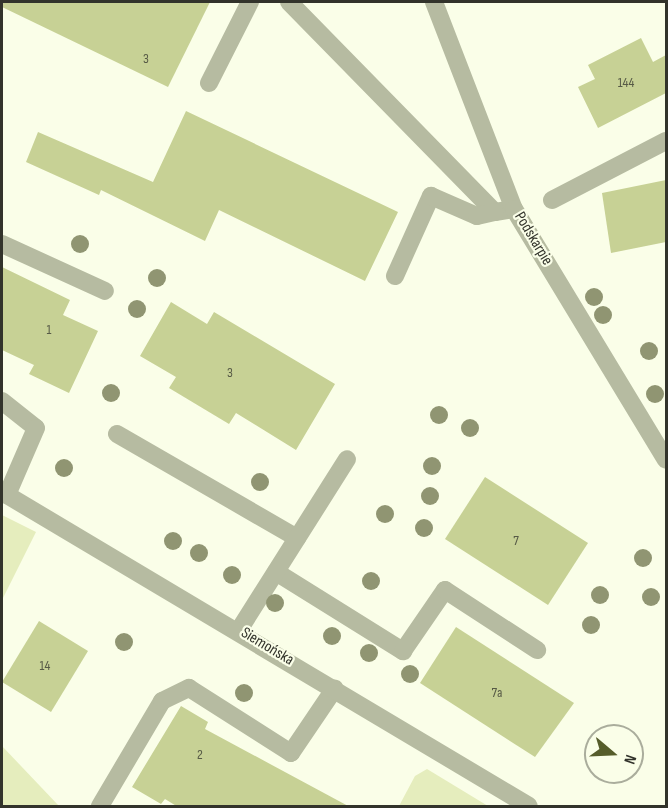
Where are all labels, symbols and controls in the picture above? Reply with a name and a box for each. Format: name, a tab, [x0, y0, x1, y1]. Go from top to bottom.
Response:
house number: 3	[143, 51, 149, 67]
house number: 144	[618, 75, 634, 91]
street label: Podskarpie	[510, 209, 556, 269]
house number: 1	[47, 322, 51, 338]
house number: 3	[227, 365, 233, 381]
house number: 7	[513, 533, 519, 549]
street label: Siemońska	[237, 624, 297, 670]
house number: 14	[40, 658, 50, 674]
house number: 7a	[492, 685, 502, 701]
north arrow	[584, 724, 644, 784]
house number: 2	[197, 747, 203, 763]
text: N	[619, 752, 640, 766]

